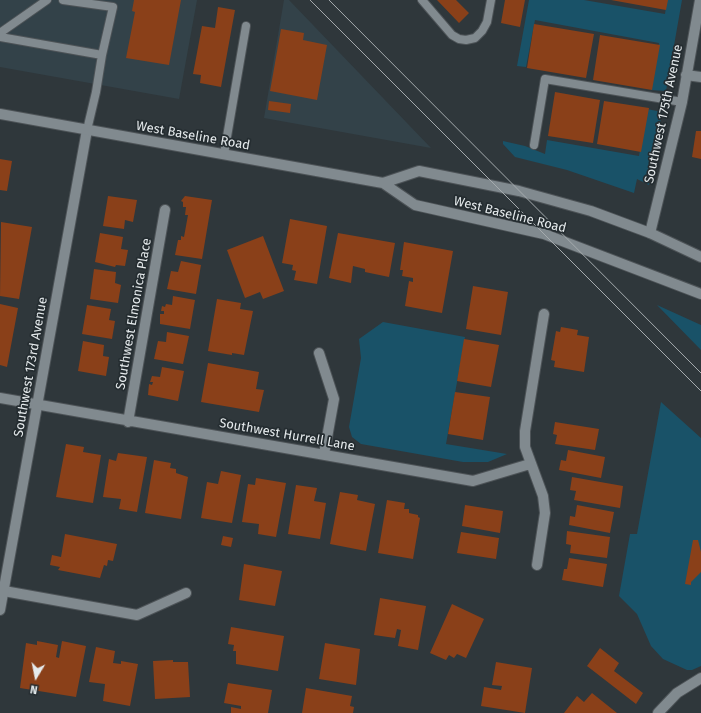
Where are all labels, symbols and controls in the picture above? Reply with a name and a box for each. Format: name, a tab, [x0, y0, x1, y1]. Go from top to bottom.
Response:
street label: Southwest 175th Avenue	[642, 43, 686, 185]
street label: West Baseline Road	[135, 118, 251, 154]
street label: West Baseline Road	[452, 193, 568, 237]
street label: Southwest Elmonica Place	[113, 237, 155, 391]
street label: Southwest 173rd Avenue	[11, 296, 51, 438]
street label: Southwest Hurrell Lane	[218, 415, 356, 455]
north arrow	[16, 657, 56, 697]
text: N	[29, 682, 39, 696]

